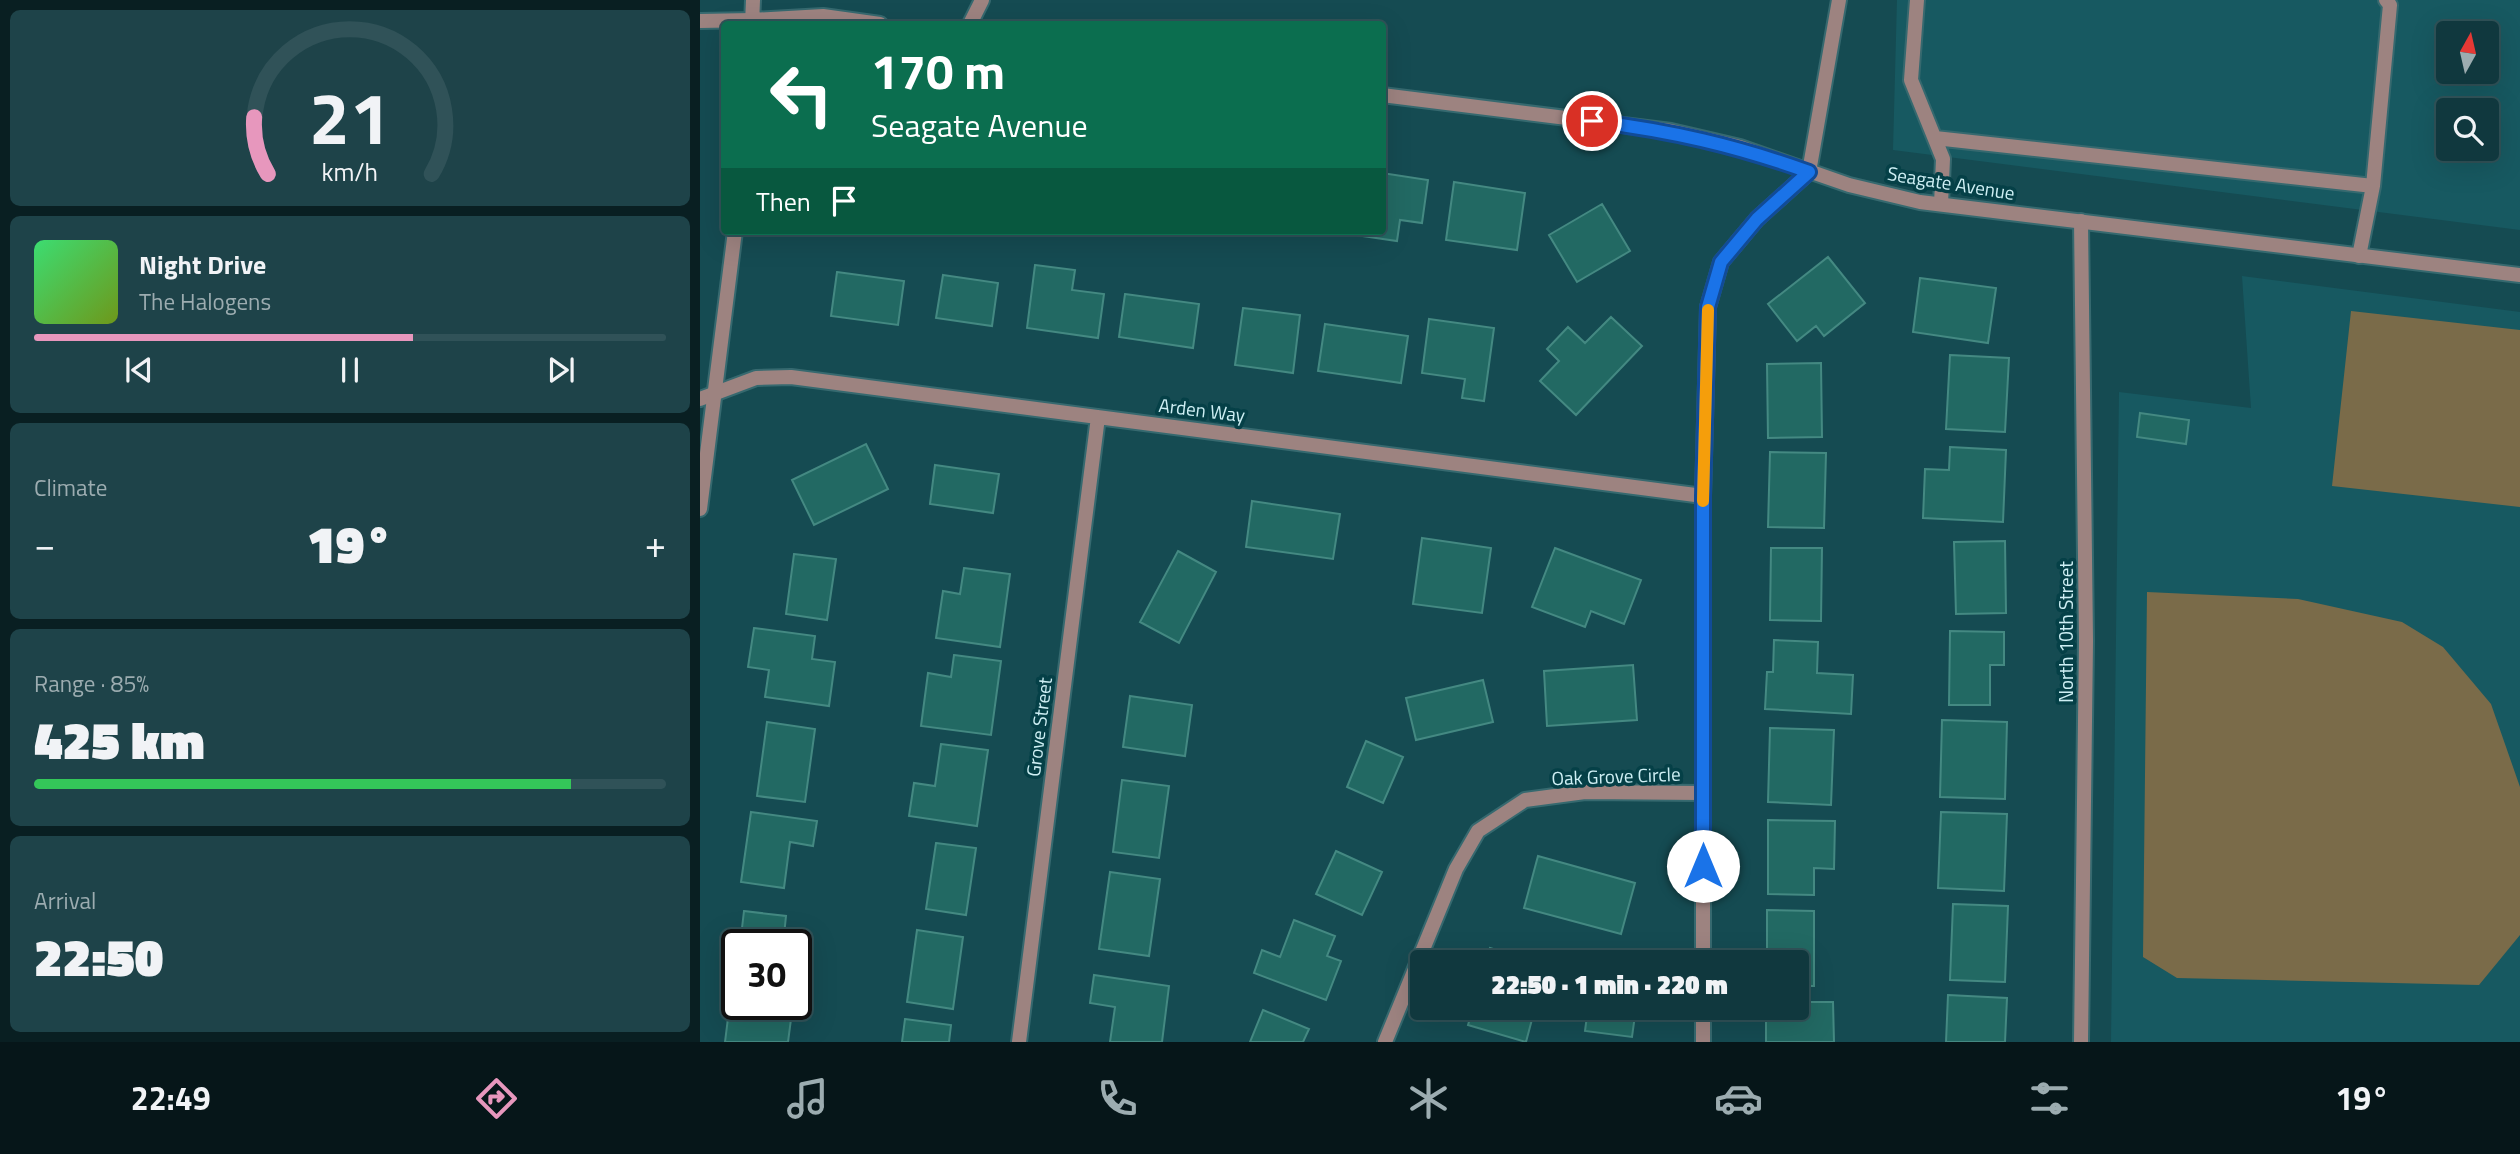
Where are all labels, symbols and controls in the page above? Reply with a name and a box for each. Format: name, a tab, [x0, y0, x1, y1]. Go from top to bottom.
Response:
north arrow	[2436, 21, 2499, 84]
map controls	[2436, 21, 2499, 161]
text: 170 m	[871, 33, 1005, 108]
icon: left	[756, 49, 847, 140]
text: 21	[309, 63, 391, 173]
pin	[1562, 91, 1622, 151]
button: search	[2436, 98, 2499, 161]
text: Seagate Avenue	[871, 101, 1088, 149]
icon: arrive	[1573, 102, 1611, 140]
text: km/h	[322, 153, 378, 191]
street label: Seagate Avenue	[1885, 158, 2017, 207]
text: Then	[756, 182, 811, 221]
icon: arrive	[825, 182, 863, 220]
text: Night Drive	[139, 245, 266, 284]
text: The Halogens	[139, 284, 271, 319]
icon: previous	[120, 351, 158, 389]
icon: pause	[331, 351, 369, 389]
icon: next	[542, 351, 580, 389]
street label: Arden Way	[1157, 390, 1247, 429]
text: Climate	[34, 470, 107, 505]
text: 19°	[307, 504, 393, 583]
text: −	[34, 515, 55, 573]
text: +	[645, 515, 666, 573]
street label: North 10th Street	[2051, 561, 2080, 703]
text: Range · 85%	[34, 666, 149, 701]
street label: Grove Street	[1018, 675, 1059, 778]
text: 425 km	[34, 700, 205, 779]
street label: Oak Grove Circle	[1551, 759, 1681, 792]
position arrow	[1666, 829, 1740, 903]
text: Arrival	[34, 883, 96, 918]
text: 22:50	[34, 917, 163, 996]
speed limit sign: 30	[721, 929, 812, 1020]
text: 22:50 · 1 min · 220 m	[1491, 965, 1728, 1004]
text: 22:49	[131, 1074, 211, 1122]
icon: directions	[472, 1074, 521, 1123]
icon: music	[783, 1074, 832, 1123]
icon: phone	[1093, 1074, 1142, 1123]
icon: climate	[1404, 1074, 1453, 1123]
icon: car	[1714, 1074, 1763, 1123]
icon: filters	[2025, 1074, 2074, 1123]
text: 19°	[2335, 1074, 2389, 1122]

